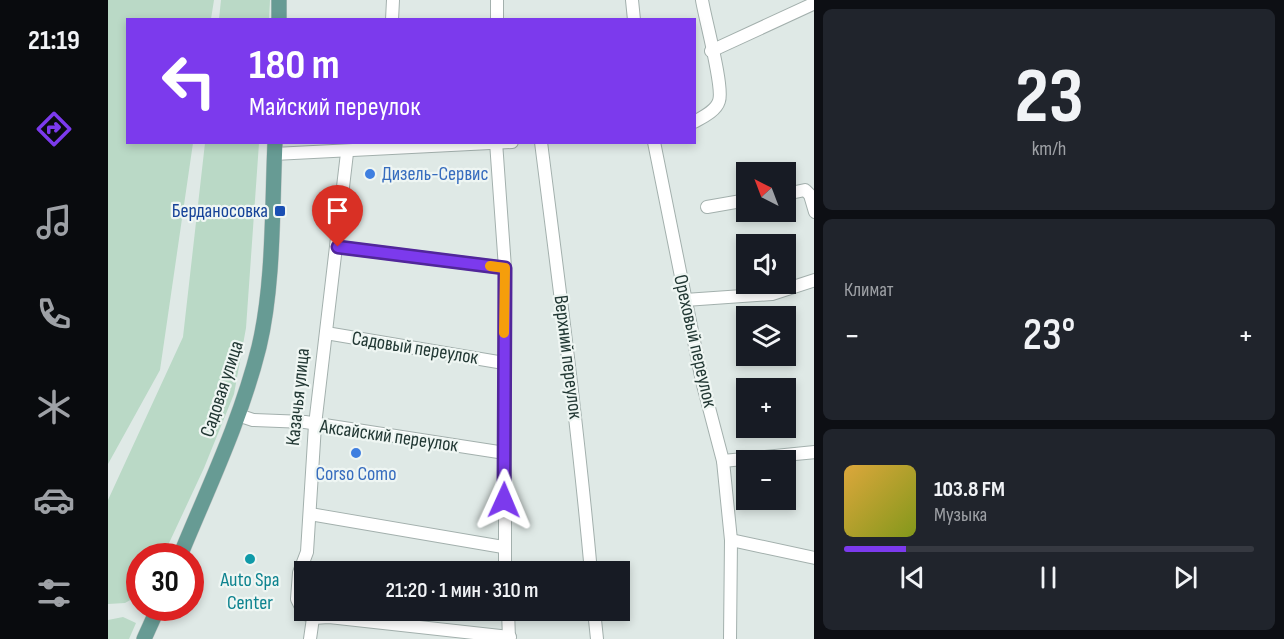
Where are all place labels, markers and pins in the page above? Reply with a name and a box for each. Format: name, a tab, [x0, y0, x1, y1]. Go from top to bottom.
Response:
place label: Дизель-Сервис	[382, 162, 488, 186]
marker: Дизель-Сервис	[363, 167, 377, 181]
pin	[312, 185, 363, 247]
place label: Берданосовка	[172, 199, 268, 223]
marker: Берданосовка	[273, 204, 287, 218]
marker: Corso Como	[349, 446, 363, 460]
place label: Corso Como	[316, 462, 396, 486]
marker: Auto Spa Center	[243, 552, 257, 566]
place label: Auto Spa Center	[220, 568, 279, 615]

